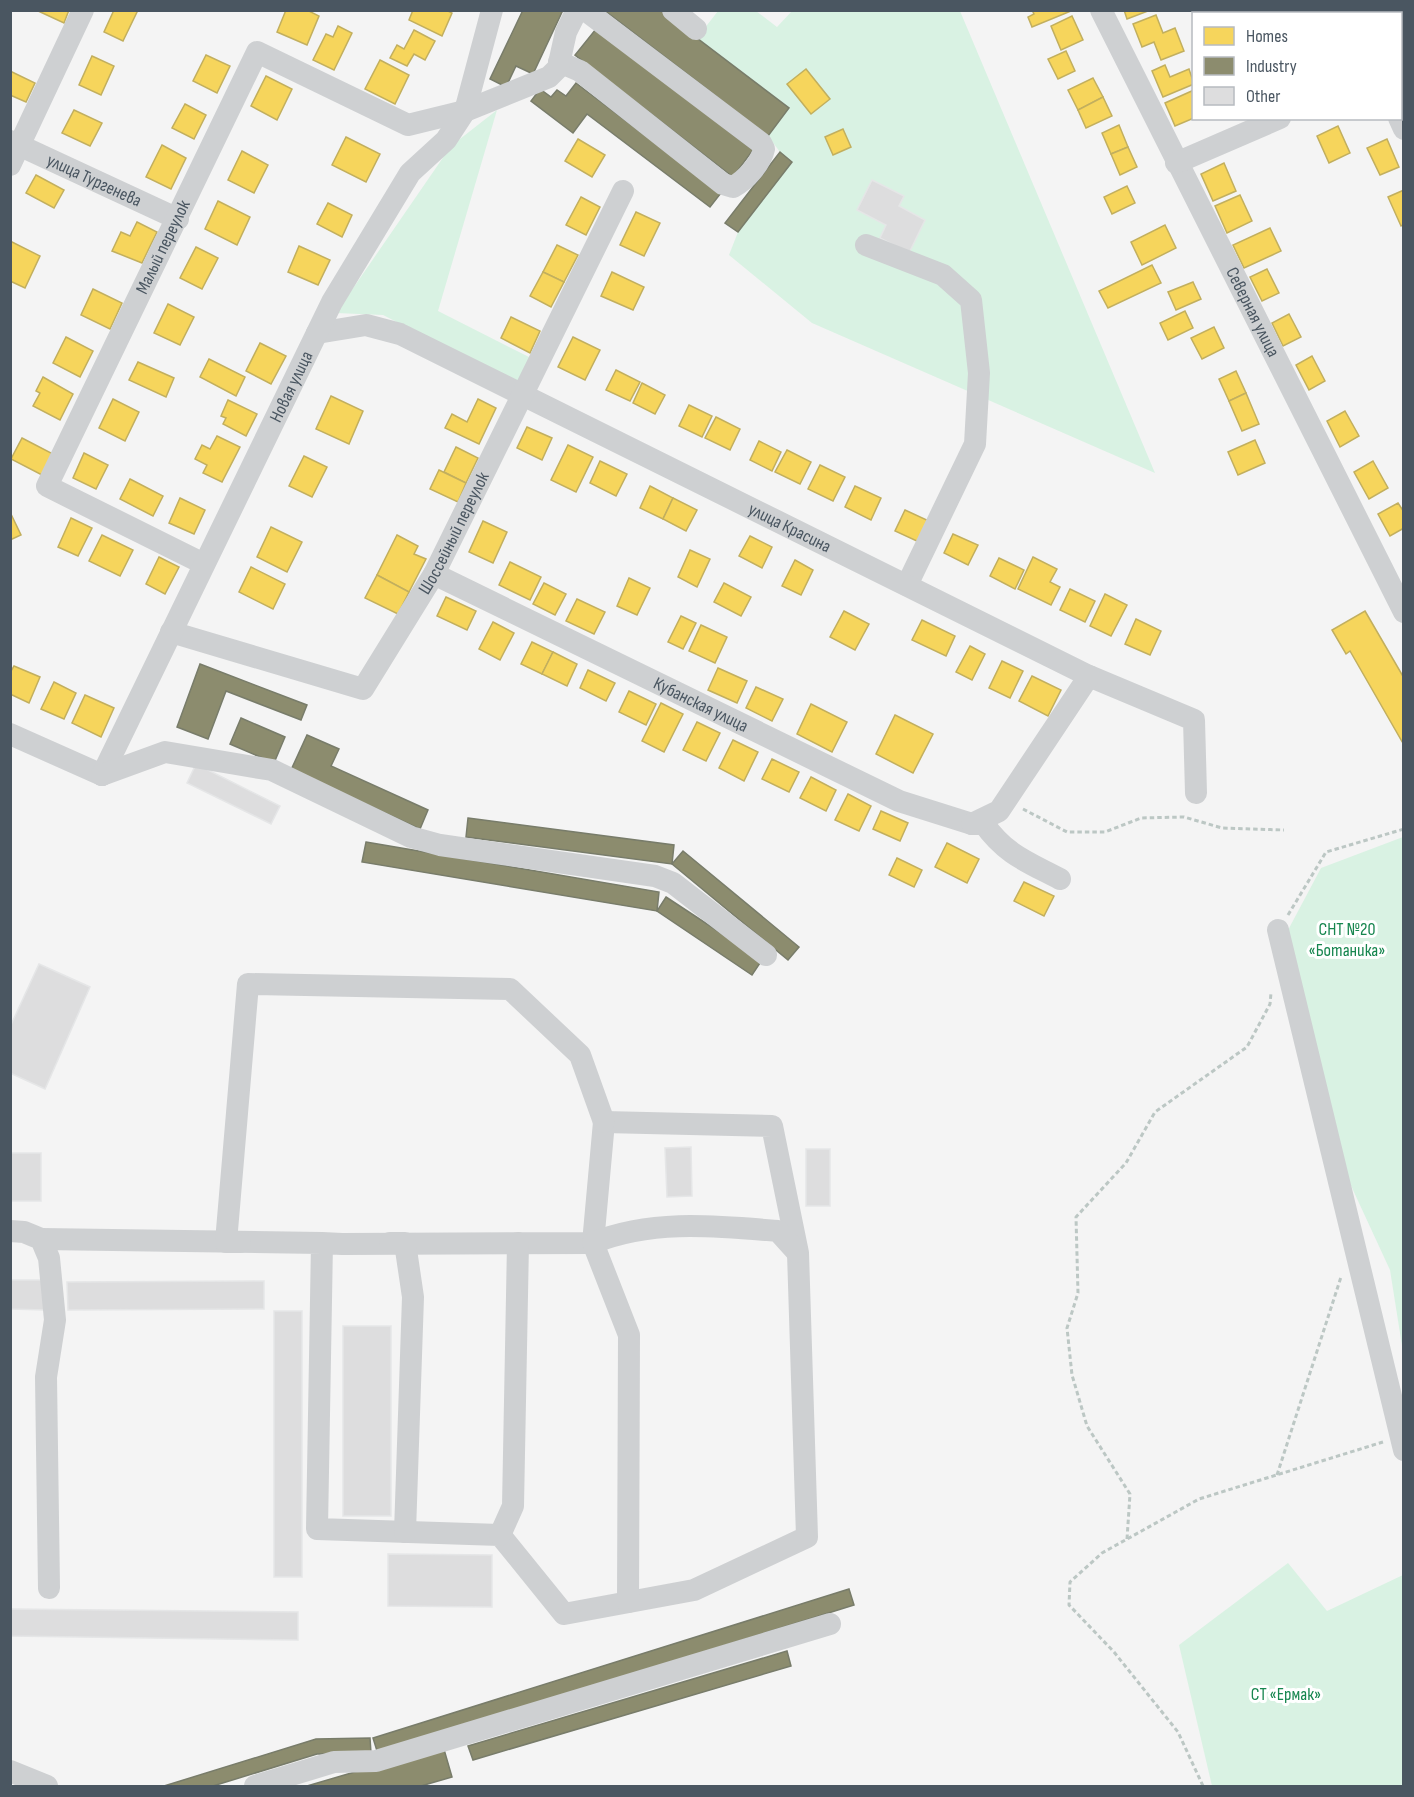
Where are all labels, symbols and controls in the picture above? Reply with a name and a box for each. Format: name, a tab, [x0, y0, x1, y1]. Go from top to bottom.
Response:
legend	[1192, 12, 1402, 120]
text: Homes	[1246, 26, 1288, 47]
text: Industry	[1246, 56, 1297, 77]
text: Other	[1246, 86, 1280, 107]
street label: улица Тургенева	[44, 150, 145, 212]
street label: Малый переулок	[132, 197, 195, 297]
street label: Северная улица	[1221, 264, 1284, 361]
street label: Новая улица	[265, 348, 317, 426]
street label: Шоссейный переулок	[414, 468, 494, 598]
street label: улица Красина	[745, 499, 834, 557]
street label: Кубанская улица	[650, 673, 751, 737]
park label: СНТ №20 «Ботаника»	[1309, 919, 1385, 961]
park label: СТ «Ермак»	[1251, 1684, 1321, 1705]

